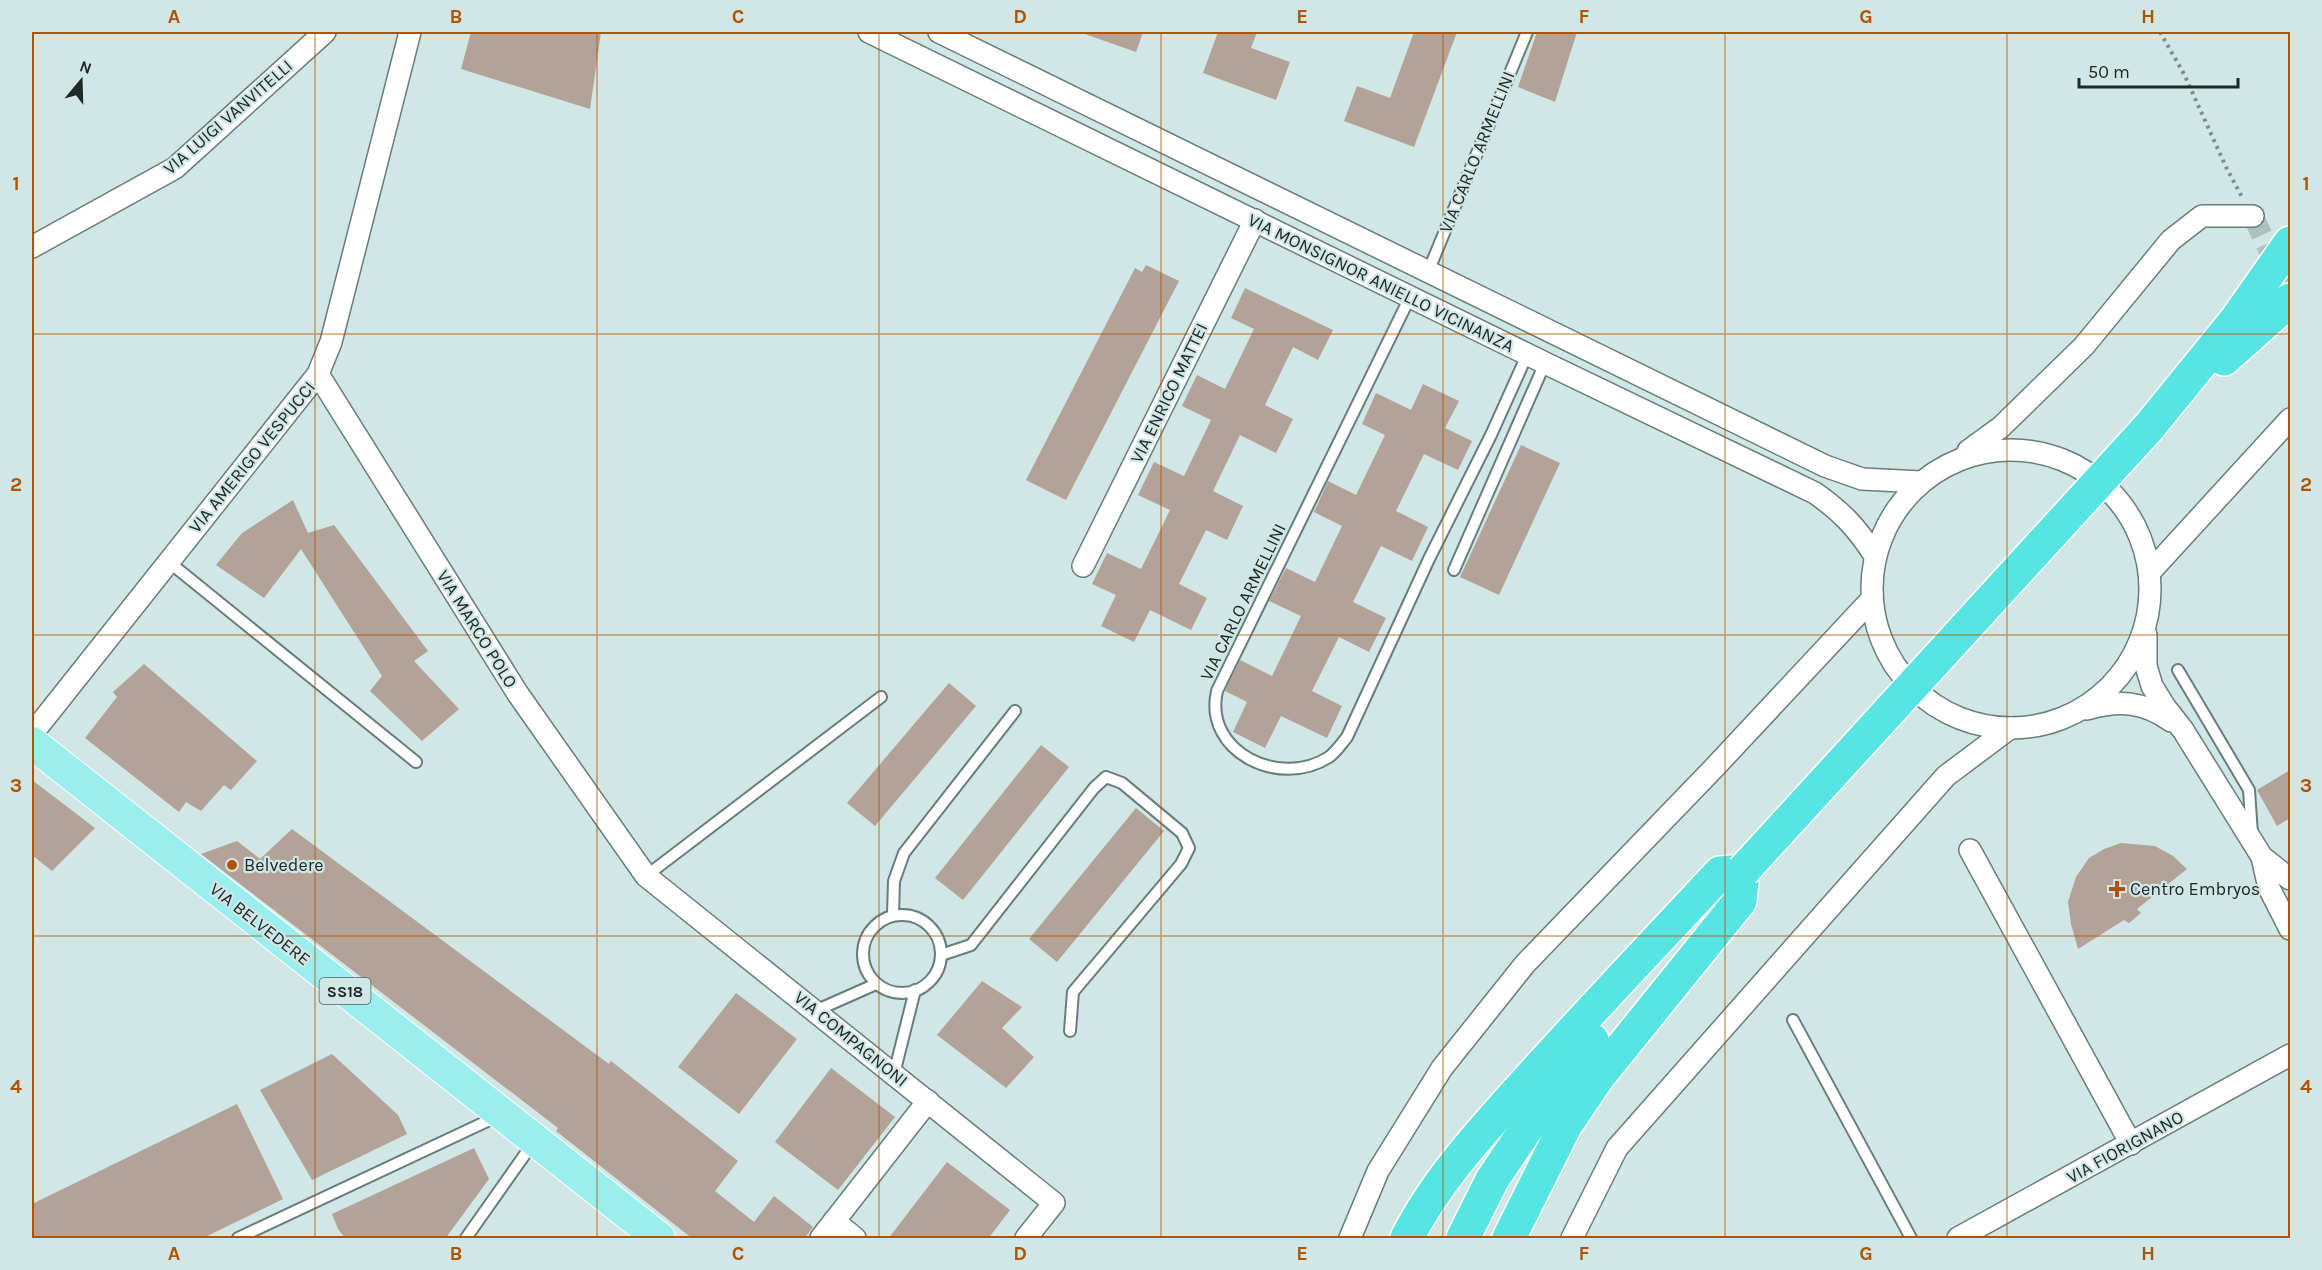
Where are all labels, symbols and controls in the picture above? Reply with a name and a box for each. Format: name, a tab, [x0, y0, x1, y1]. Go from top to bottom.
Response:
text: A	[168, 5, 181, 28]
text: B	[450, 5, 462, 28]
text: C	[732, 5, 744, 28]
text: D	[1013, 5, 1027, 28]
text: E	[1296, 5, 1308, 28]
text: F	[1579, 5, 1590, 28]
text: G	[1859, 5, 1873, 28]
text: H	[2141, 5, 2155, 28]
north arrow	[51, 51, 111, 111]
scale bar	[2079, 51, 2238, 89]
street label: VIA LUIGI VANVITELLI	[159, 55, 297, 179]
text: N	[77, 56, 94, 78]
text: 50 m	[2088, 61, 2130, 83]
street label: VIA CARLO ARMELLINI	[1434, 68, 1520, 236]
text: 1	[12, 172, 20, 195]
text: 1	[2302, 172, 2310, 195]
street label: VIA MONSIGNOR ANIELLO VICINANZA	[1244, 209, 1518, 357]
street label: VIA ENRICO MATTEI	[1126, 319, 1212, 467]
street label: VIA AMERIGO VESPUCCI	[184, 377, 320, 537]
text: 2	[10, 473, 22, 496]
text: 2	[2300, 473, 2312, 496]
street label: VIA CARLO ARMELLINI	[1195, 520, 1291, 684]
street label: VIA MARCO POLO	[432, 566, 522, 692]
text: 3	[10, 774, 22, 797]
text: 3	[2300, 774, 2312, 797]
place label: Belvedere	[244, 854, 323, 876]
marker: Belvedere	[225, 858, 239, 872]
street label: VIA BELVEDERE	[205, 878, 315, 970]
place label: Centro Embryos	[2130, 878, 2260, 900]
marker: Centro Embryos	[2108, 880, 2126, 898]
road number: SS18	[320, 978, 370, 1004]
street label: VIA COMPAGNONI	[790, 986, 912, 1092]
text: 4	[10, 1075, 22, 1098]
text: 4	[2300, 1075, 2312, 1098]
street label: VIA FIORIGNANO	[2063, 1106, 2187, 1188]
text: A	[168, 1242, 181, 1265]
text: B	[450, 1242, 462, 1265]
text: C	[732, 1242, 744, 1265]
text: D	[1013, 1242, 1027, 1265]
text: E	[1296, 1242, 1308, 1265]
text: F	[1579, 1242, 1590, 1265]
text: G	[1859, 1242, 1873, 1265]
text: H	[2141, 1242, 2155, 1265]

